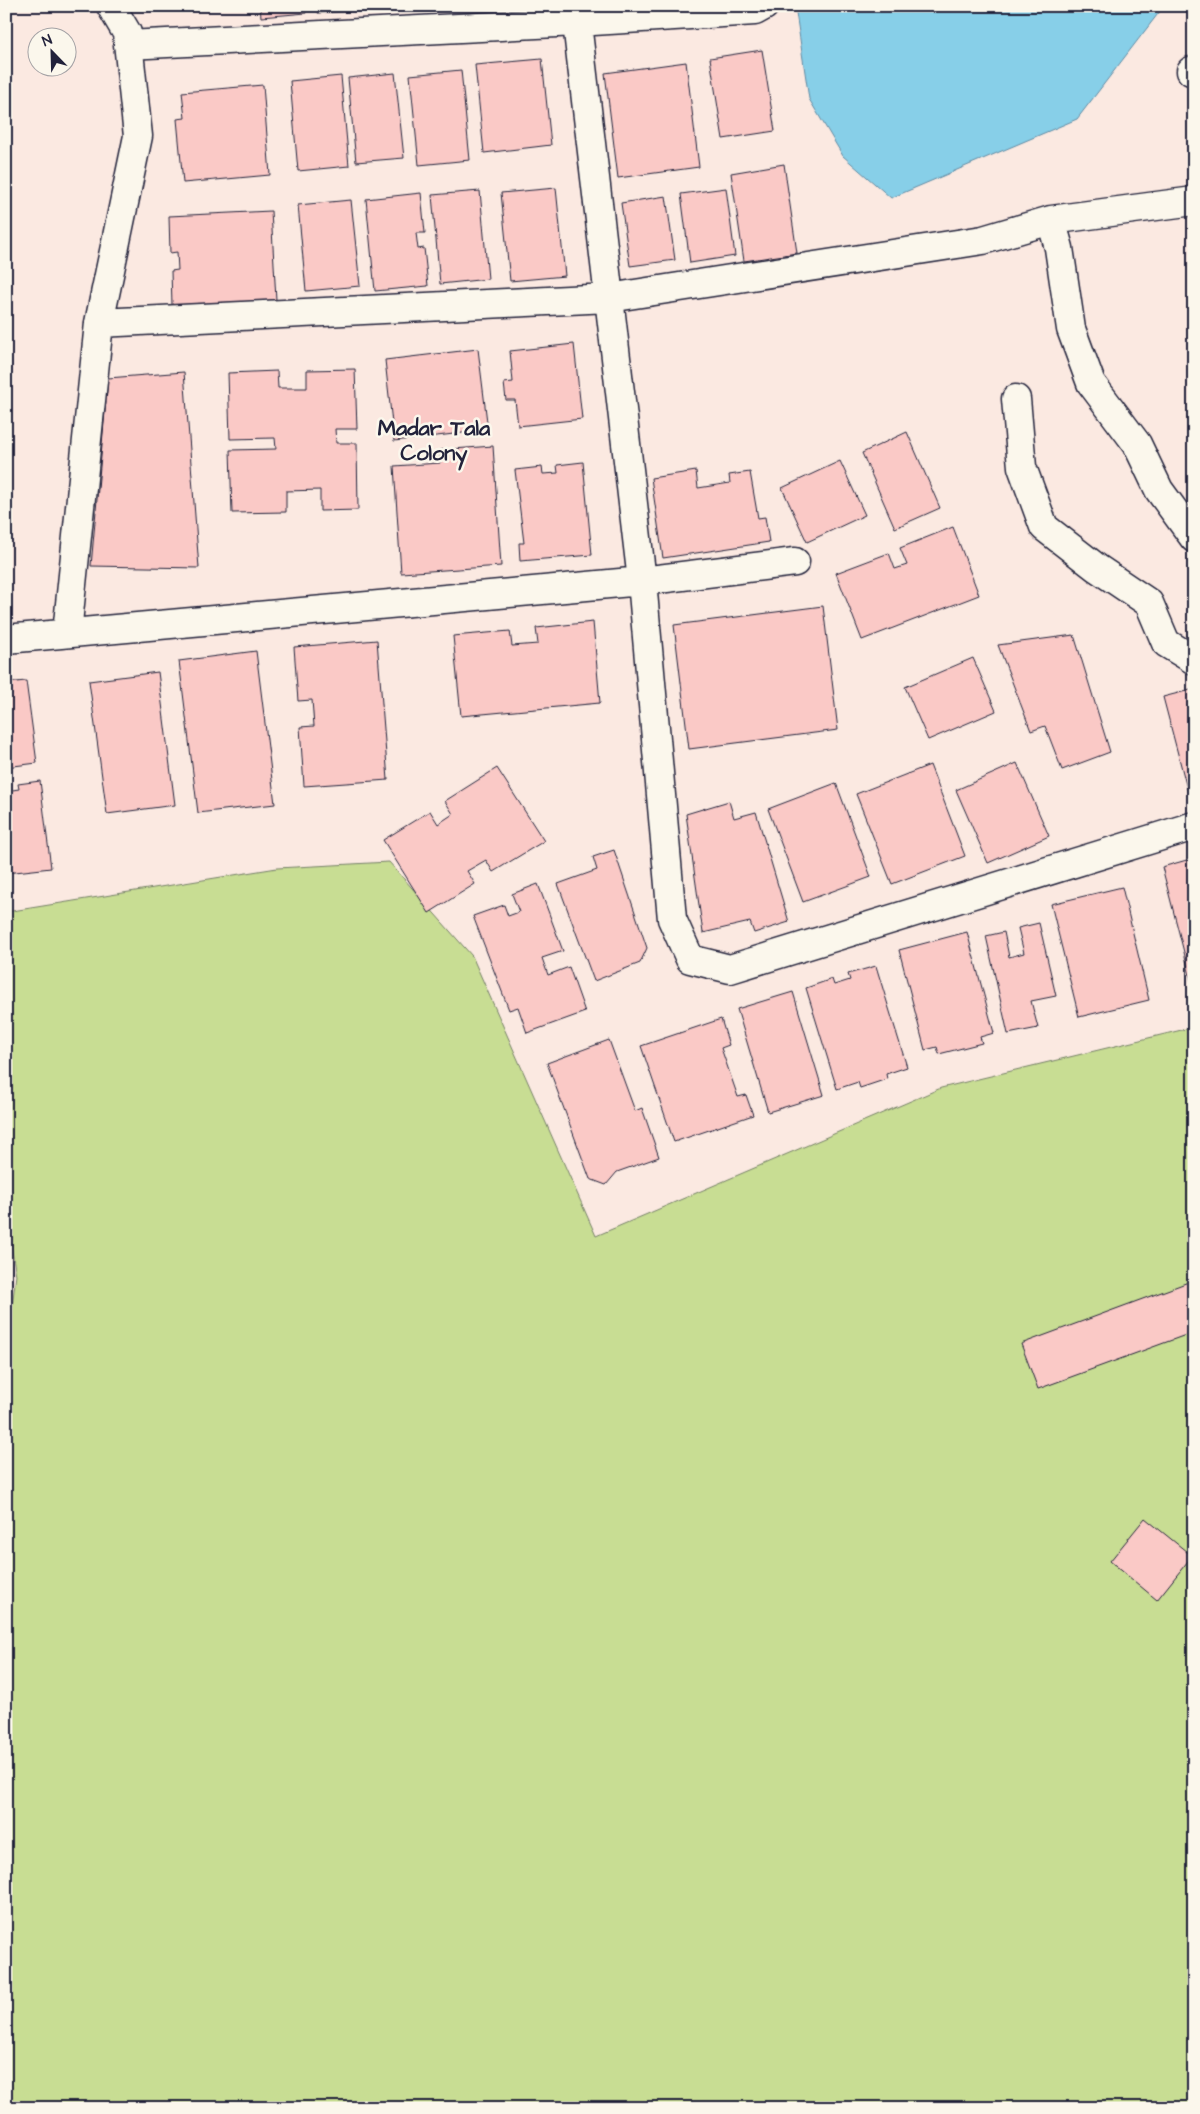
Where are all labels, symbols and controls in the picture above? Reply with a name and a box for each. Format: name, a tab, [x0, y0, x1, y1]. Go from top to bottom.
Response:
north arrow	[28, 28, 78, 78]
text: N	[39, 30, 55, 52]
district label: Madar Tala Colony	[378, 413, 491, 471]

